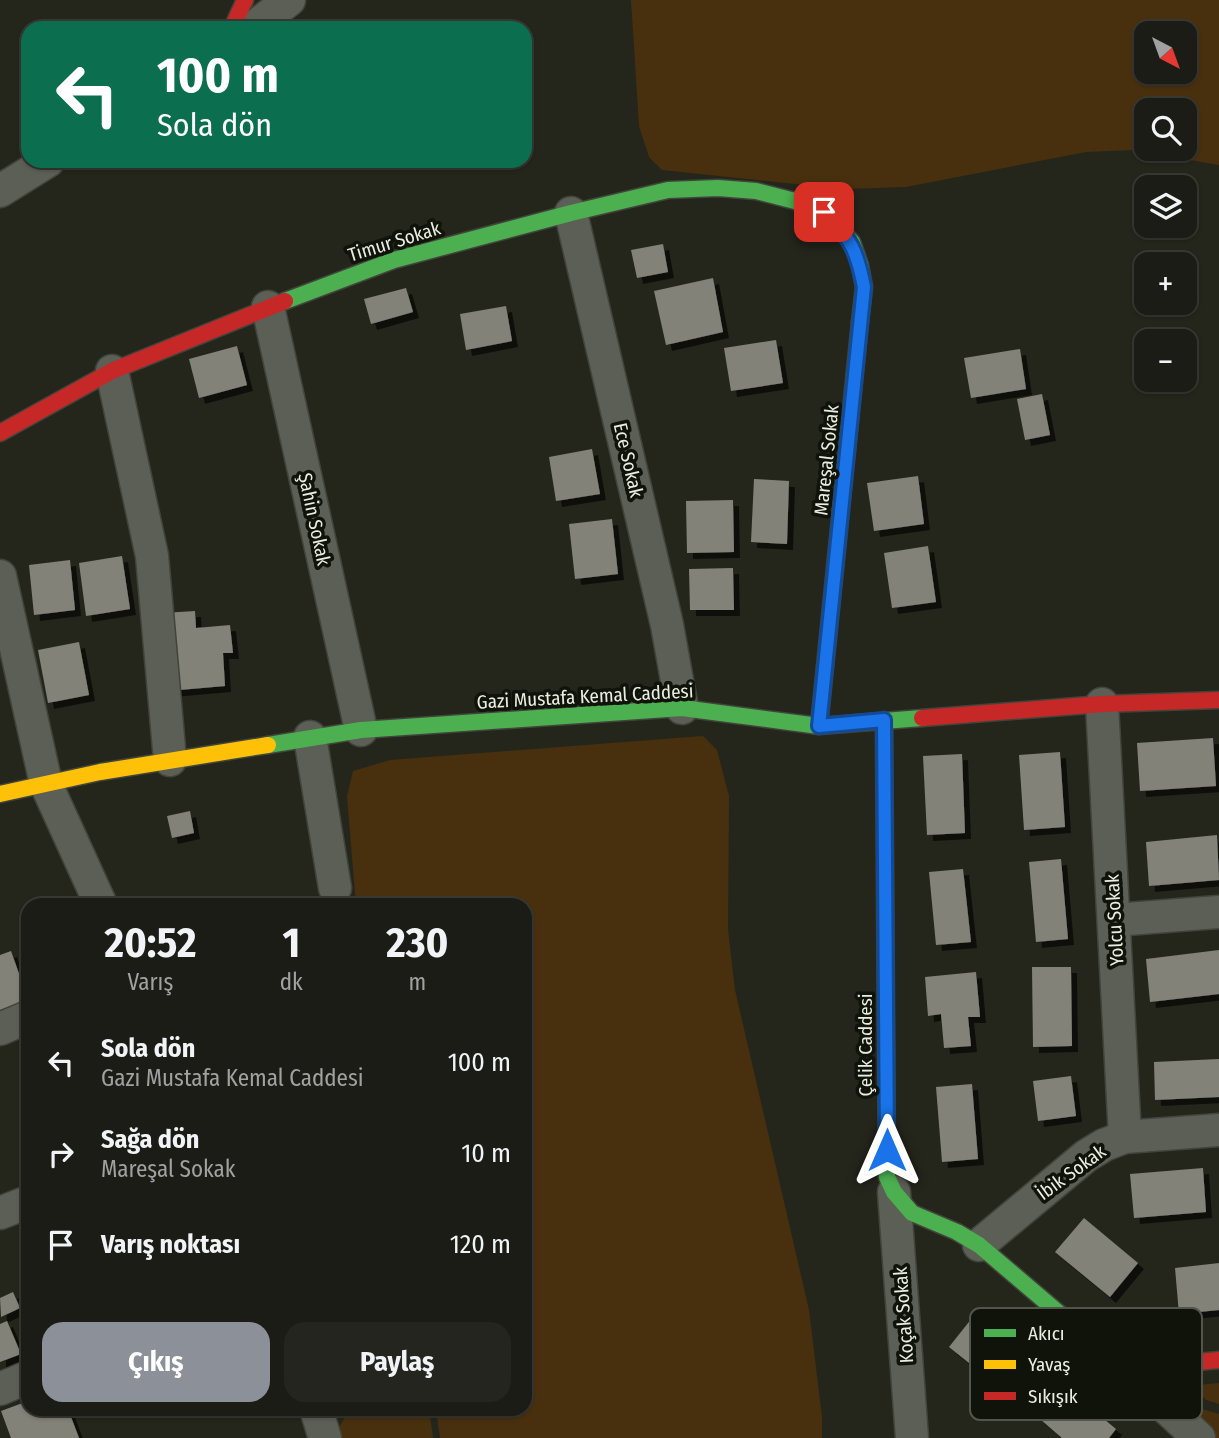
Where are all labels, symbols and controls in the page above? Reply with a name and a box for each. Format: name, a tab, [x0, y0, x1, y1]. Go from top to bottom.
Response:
north arrow	[1134, 21, 1197, 84]
map controls	[1134, 21, 1197, 392]
text: 100 m	[157, 46, 279, 105]
icon: left	[42, 49, 133, 140]
button: search	[1134, 98, 1197, 161]
text: Sola dön	[157, 106, 272, 144]
button: layers	[1134, 175, 1197, 238]
pin	[794, 182, 854, 242]
icon: arrive	[805, 193, 843, 231]
street label: Timur Sokak	[345, 216, 443, 266]
button: +	[1134, 252, 1197, 315]
button: −	[1134, 329, 1197, 392]
street label: Mareşal Sokak	[809, 403, 844, 516]
street label: Ece Sokak	[609, 420, 648, 500]
street label: Şahin Sokak	[293, 471, 336, 568]
street label: Gazi Mustafa Kemal Caddesi	[476, 679, 694, 714]
street label: Yolcu Sokak	[1101, 873, 1128, 966]
text: 20:52	[104, 918, 196, 968]
text: 1	[282, 918, 300, 968]
text: 230	[386, 918, 449, 968]
text: Varış	[128, 968, 173, 996]
text: dk	[280, 968, 303, 996]
text: m	[409, 968, 426, 996]
street label: Çelik Caddesi	[854, 993, 877, 1097]
text: Sola dön	[101, 1033, 195, 1064]
icon: left	[42, 1044, 80, 1082]
text: 100 m	[448, 1047, 511, 1078]
text: Gazi Mustafa Kemal Caddesi	[101, 1064, 364, 1092]
position arrow	[850, 1113, 924, 1187]
text: Sağa dön	[101, 1124, 200, 1155]
icon: right	[42, 1135, 80, 1173]
text: 10 m	[461, 1138, 511, 1169]
street label: İbik Sokak	[1032, 1140, 1110, 1205]
text: Mareşal Sokak	[101, 1155, 235, 1183]
icon: arrive	[42, 1226, 80, 1264]
text: Varış noktası	[101, 1229, 240, 1260]
text: 120 m	[450, 1229, 511, 1260]
street label: Koçak Sokak	[889, 1266, 918, 1364]
legend	[970, 1308, 1202, 1420]
button: Çıkış	[42, 1322, 270, 1402]
button: Paylaş	[284, 1322, 511, 1402]
text: Akıcı	[1028, 1322, 1065, 1345]
text: Yavaş	[1028, 1353, 1070, 1376]
text: Sıkışık	[1028, 1385, 1078, 1408]

